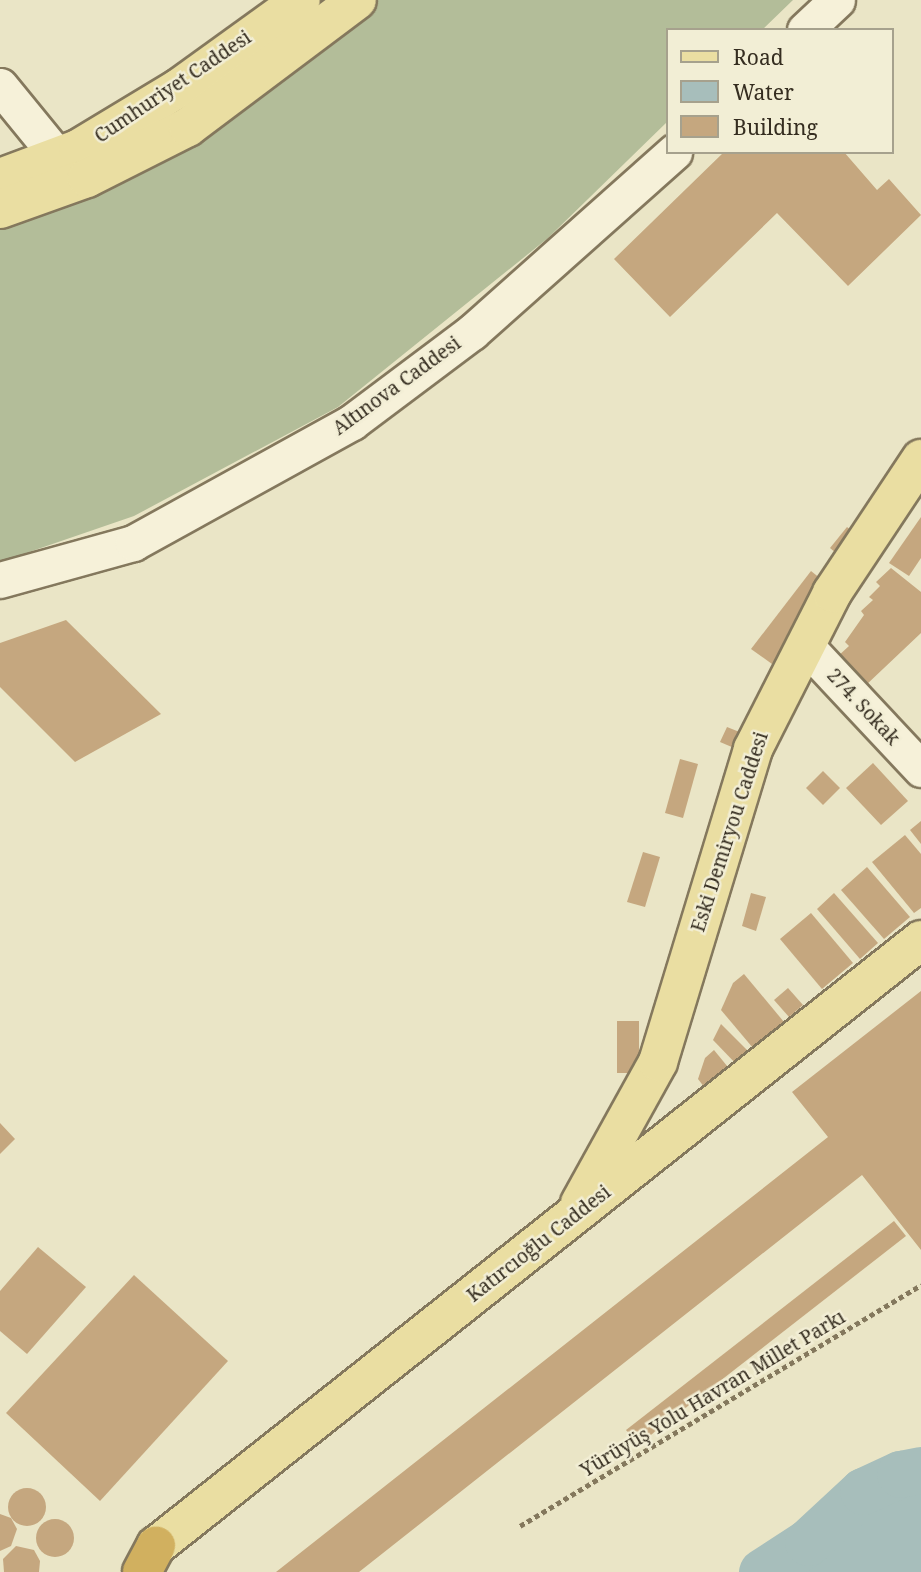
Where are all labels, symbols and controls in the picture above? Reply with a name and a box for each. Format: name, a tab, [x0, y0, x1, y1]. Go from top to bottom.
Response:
street label: Cumhuriyet Caddesi	[90, 26, 256, 148]
legend	[666, 28, 893, 154]
text: Road	[733, 43, 784, 71]
text: Water	[733, 78, 794, 106]
text: Building	[733, 113, 818, 141]
street label: Altınova Caddesi	[329, 332, 465, 440]
street label: 274. Sokak	[822, 664, 904, 750]
street label: Eski Demiryou Caddesi	[687, 729, 773, 935]
street label: Katırcıoğlu Caddesi	[463, 1181, 615, 1307]
street label: Yürüyüş Yolu Havran Millet Parkı	[577, 1306, 849, 1482]

